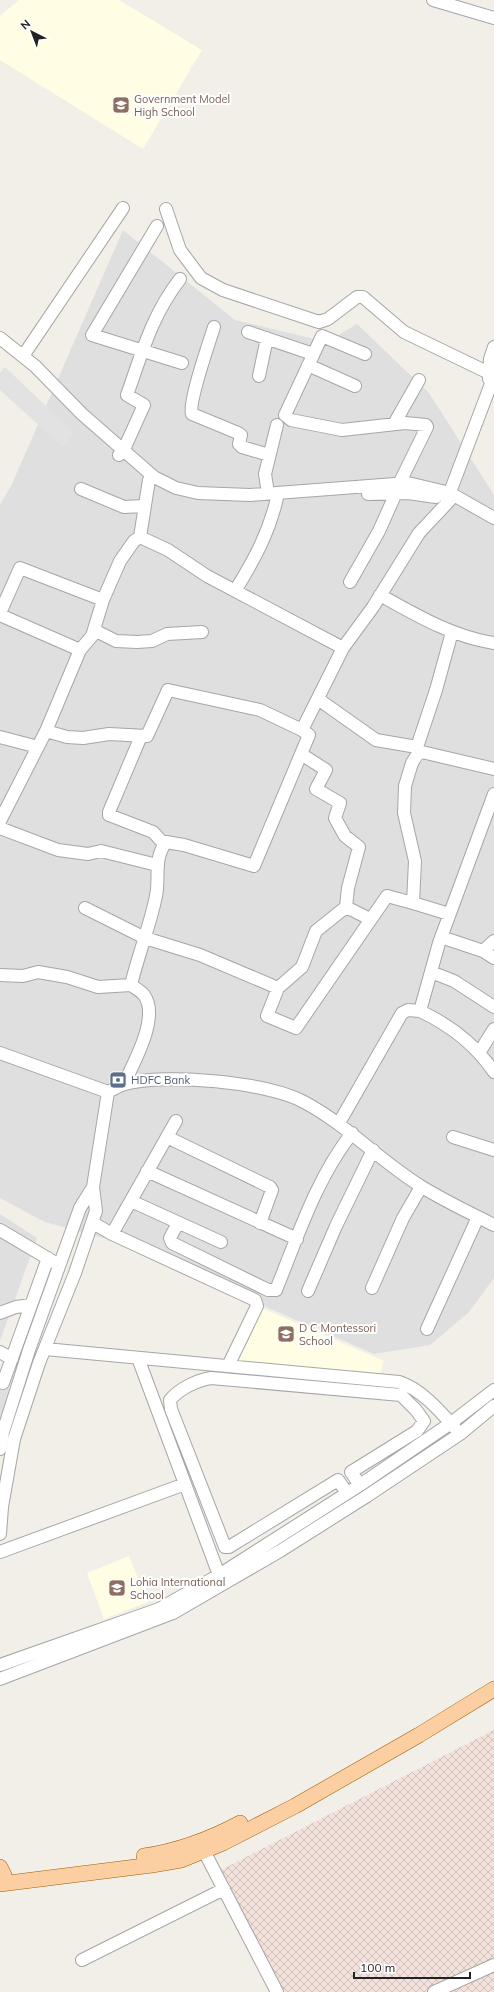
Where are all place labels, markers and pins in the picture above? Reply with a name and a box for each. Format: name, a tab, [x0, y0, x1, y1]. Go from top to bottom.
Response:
place label: Government Model High School	[134, 92, 230, 119]
school or university icon: Government Model High School	[111, 95, 131, 115]
bank icon: HDFC Bank	[108, 1070, 128, 1090]
place label: HDFC Bank	[131, 1073, 191, 1087]
place label: D C Montessori School	[299, 1321, 376, 1348]
school or university icon: D C Montessori School	[276, 1324, 296, 1344]
place label: Lohia International School	[130, 1575, 225, 1602]
school or university icon: Lohia International School	[107, 1578, 127, 1598]

